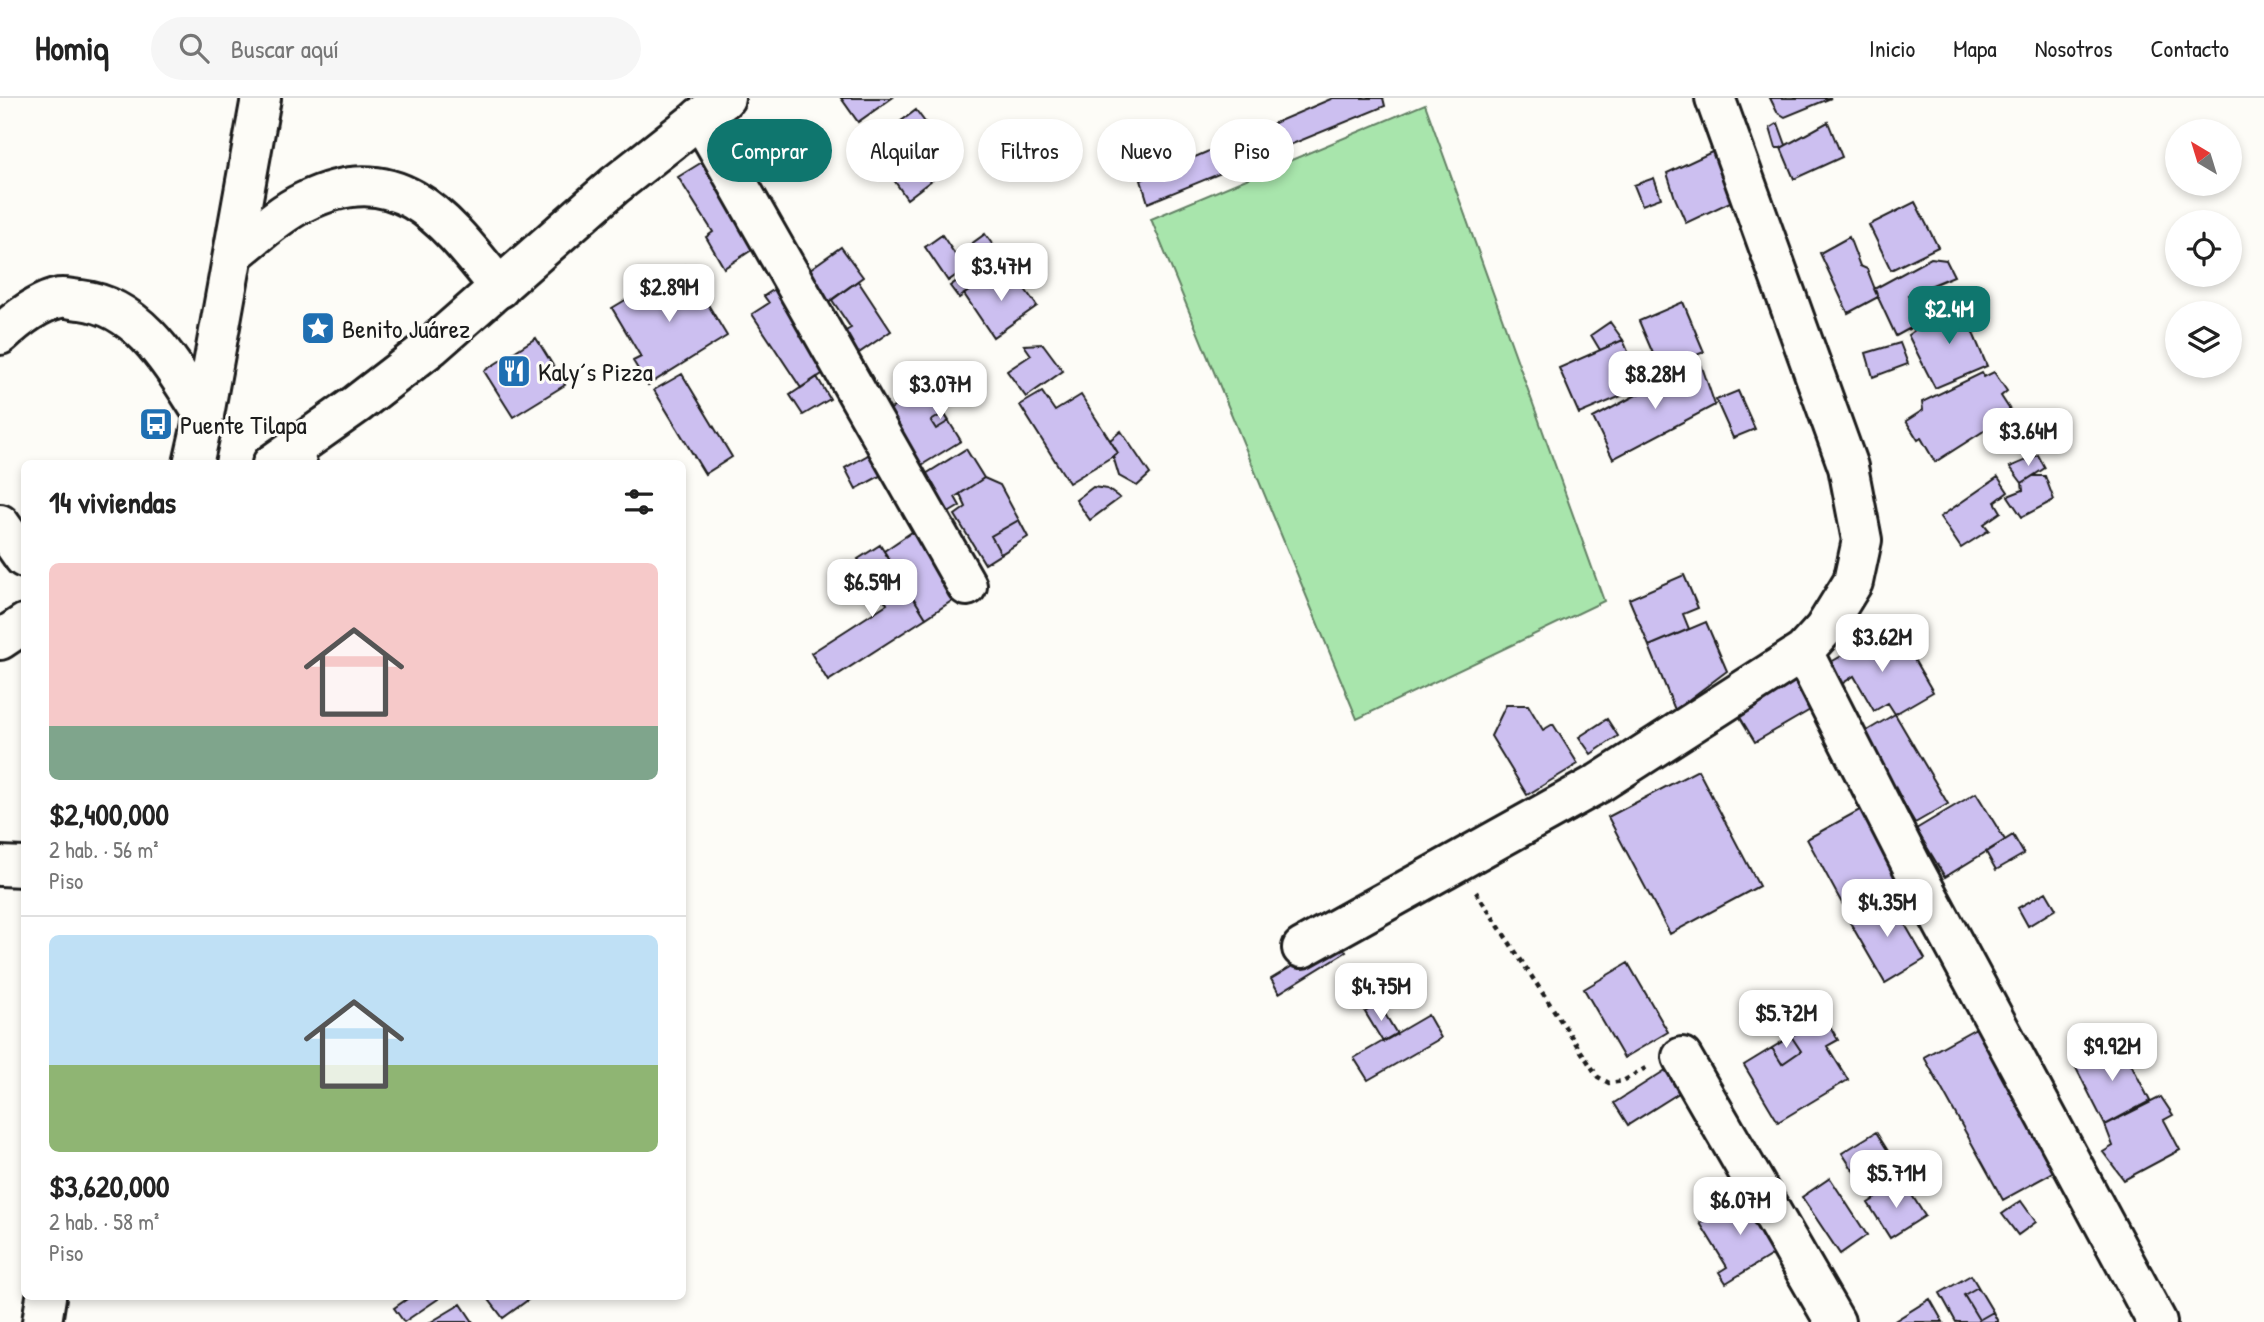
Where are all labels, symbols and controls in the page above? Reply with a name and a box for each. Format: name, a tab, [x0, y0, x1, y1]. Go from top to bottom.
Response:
search box	[151, 17, 641, 80]
text: Homiq	[35, 26, 109, 70]
icon: search	[175, 29, 213, 67]
text: Buscar aquí	[231, 31, 339, 66]
text: Inicio	[1869, 32, 1915, 64]
text: Mapa	[1953, 32, 1997, 64]
text: Nosotros	[2035, 32, 2112, 64]
text: Contacto	[2150, 32, 2229, 64]
chip: Comprar	[707, 119, 832, 182]
chip: Alquilar	[846, 119, 964, 182]
chip: Filtros	[978, 119, 1083, 182]
chip: Nuevo	[1097, 119, 1196, 182]
chip: Piso	[1210, 119, 1294, 182]
north arrow	[2165, 119, 2242, 196]
map controls	[2165, 119, 2242, 378]
button: locate	[2165, 210, 2242, 287]
pin: $3.47M	[944, 244, 1058, 303]
text: $3.47M	[971, 250, 1031, 281]
pin: $2.89M	[612, 264, 726, 324]
text: $2.89M	[639, 271, 699, 302]
pin: $2.4M	[1900, 286, 1998, 346]
text: $2.4M	[1924, 293, 1974, 324]
button: layers	[2165, 301, 2242, 378]
place icon: Benito Juárez	[299, 309, 337, 347]
place label: Benito Juárez	[342, 311, 470, 346]
restaurant icon: Kaly´s Pizza	[495, 352, 533, 390]
pin: $8.28M	[1598, 352, 1712, 411]
place label: Kaly´s Pizza	[538, 354, 653, 389]
text: $8.28M	[1625, 358, 1685, 389]
pin: $3.07M	[883, 362, 997, 421]
text: $3.07M	[909, 368, 971, 399]
bus stop icon: Puente Tilapa	[137, 405, 175, 443]
place label: Puente Tilapa	[180, 407, 307, 442]
pin: $3.64M	[1971, 408, 2085, 468]
text: $3.64M	[1999, 415, 2057, 446]
text: 14 viviendas	[49, 482, 176, 522]
icon: filters	[620, 483, 658, 521]
pin: $6.59M	[815, 560, 929, 619]
text: $6.59M	[843, 566, 901, 597]
icon: home	[291, 609, 417, 735]
pin: $3.62M	[1825, 614, 1939, 674]
text: $3.62M	[1852, 621, 1912, 652]
text: $2,400,000	[49, 794, 169, 834]
text: 2 hab. · 56 m²	[49, 834, 158, 865]
text: Piso	[49, 865, 83, 896]
pin: $4.35M	[1830, 880, 1944, 939]
text: $4.35M	[1858, 886, 1916, 917]
pin: $4.75M	[1324, 964, 1438, 1023]
text: $4.75M	[1351, 970, 1411, 1001]
icon: home	[291, 981, 417, 1107]
pin: $5.72M	[1729, 990, 1843, 1050]
text: $5.72M	[1755, 997, 1817, 1028]
pin: $9.92M	[2055, 1024, 2169, 1083]
text: $9.92M	[2083, 1030, 2141, 1061]
pin: $5.71M	[1839, 1150, 1953, 1210]
text: $5.71M	[1866, 1157, 1926, 1188]
text: $3,620,000	[49, 1166, 170, 1206]
pin: $6.07M	[1683, 1178, 1797, 1237]
text: $6.07M	[1709, 1184, 1771, 1215]
text: 2 hab. · 58 m²	[49, 1206, 159, 1237]
text: Piso	[49, 1237, 83, 1268]

